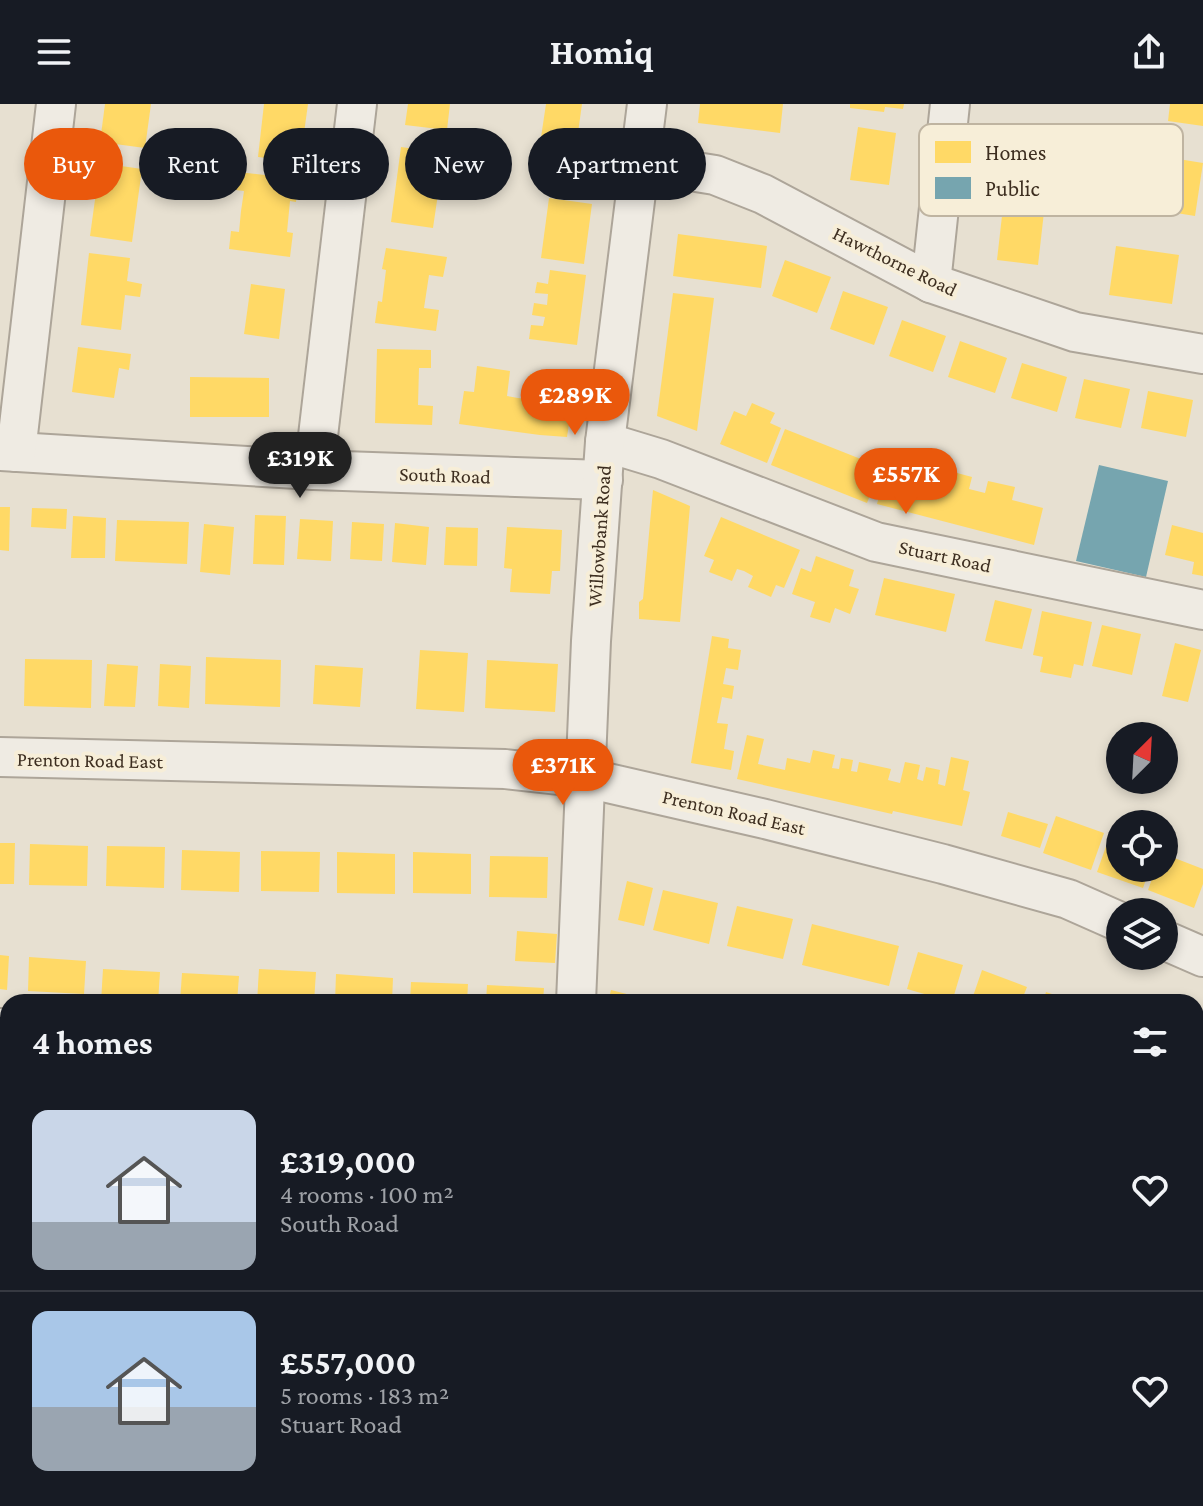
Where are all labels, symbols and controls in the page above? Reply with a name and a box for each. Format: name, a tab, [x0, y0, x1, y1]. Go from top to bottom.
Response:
icon: menu	[32, 30, 76, 74]
icon: share	[1127, 30, 1171, 74]
text: Homiq	[550, 32, 653, 72]
legend	[919, 124, 1183, 216]
chip: Buy	[24, 128, 123, 200]
chip: Rent	[139, 128, 247, 200]
chip: Filters	[263, 128, 389, 200]
chip: New	[405, 128, 512, 200]
chip: Apartment	[528, 128, 706, 200]
text: Homes	[985, 140, 1046, 165]
text: Public	[985, 176, 1040, 201]
street label: Hawthorne Road	[829, 221, 961, 301]
pin: £289K	[519, 369, 631, 437]
text: £289K	[539, 380, 611, 409]
pin: £319K	[244, 432, 356, 500]
text: £319K	[267, 443, 333, 472]
pin: £557K	[850, 448, 962, 516]
text: £557K	[872, 459, 940, 488]
street label: South Road	[399, 462, 492, 488]
street label: Willowbank Road	[583, 464, 615, 608]
street label: Stuart Road	[897, 535, 994, 577]
north arrow	[1106, 722, 1178, 794]
map controls	[1106, 722, 1178, 970]
pin: £371K	[507, 739, 619, 807]
street label: Prenton Road East	[17, 748, 164, 772]
text: £371K	[531, 750, 595, 779]
street label: Prenton Road East	[660, 785, 808, 839]
button: locate	[1106, 810, 1178, 882]
button: layers	[1106, 898, 1178, 970]
icon: filters	[1128, 1020, 1172, 1064]
text: 4 homes	[32, 1024, 153, 1061]
icon: home	[96, 1142, 192, 1238]
text: £319,000	[280, 1143, 416, 1180]
icon: heart	[1128, 1168, 1172, 1212]
text: 4 rooms · 100 m²	[280, 1180, 454, 1209]
text: South Road	[280, 1209, 399, 1238]
icon: home	[96, 1343, 192, 1439]
text: £557,000	[280, 1344, 416, 1381]
icon: heart	[1128, 1369, 1172, 1413]
text: 5 rooms · 183 m²	[280, 1381, 449, 1410]
text: Stuart Road	[280, 1410, 402, 1439]

